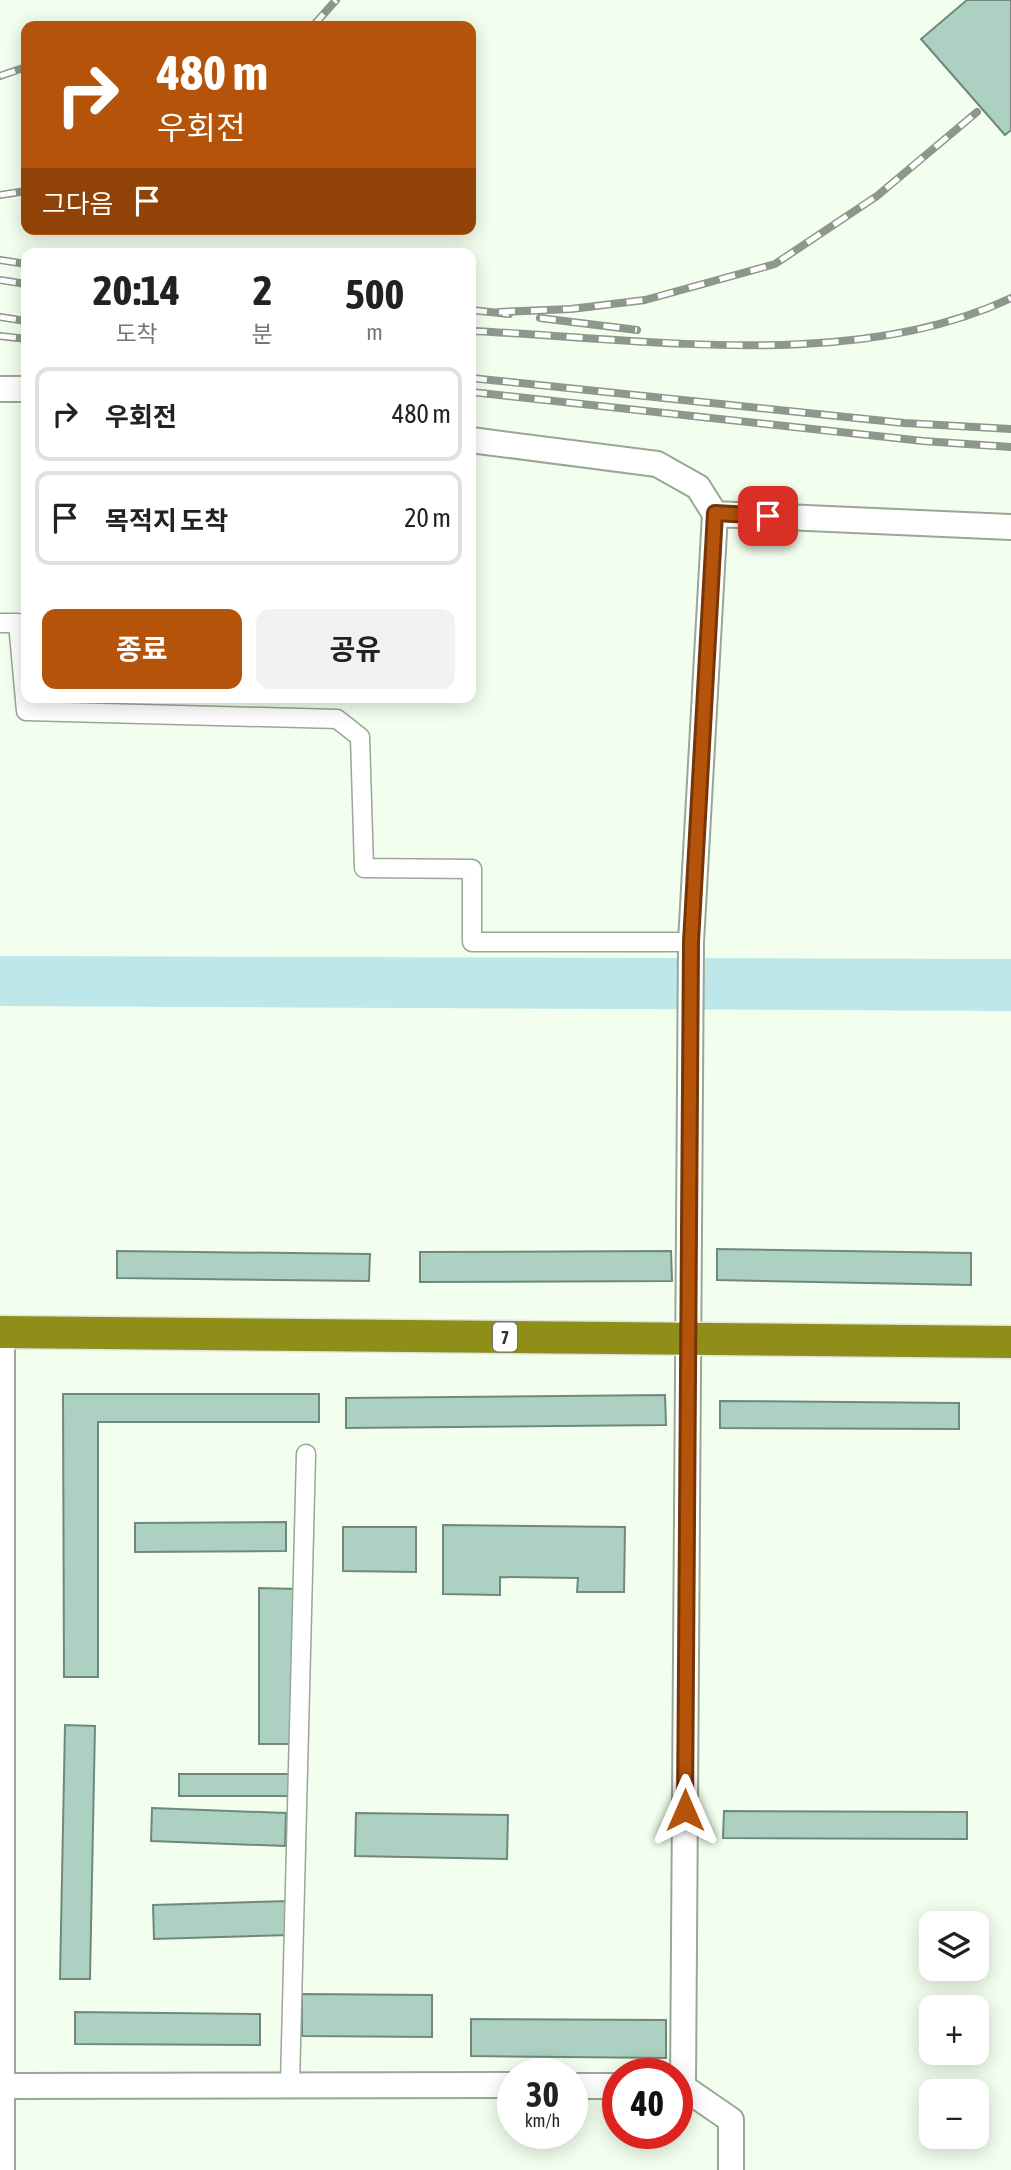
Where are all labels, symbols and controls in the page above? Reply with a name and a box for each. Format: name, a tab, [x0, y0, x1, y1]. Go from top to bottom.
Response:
text: 480 m	[157, 44, 268, 100]
icon: right	[42, 49, 133, 140]
text: 우회전	[157, 109, 245, 146]
icon: arrive	[128, 182, 166, 220]
text: 그다음	[42, 189, 114, 219]
text: 20:14	[93, 266, 180, 314]
text: 2	[253, 266, 272, 314]
text: 500	[345, 270, 404, 318]
text: m	[366, 319, 383, 345]
text: 도착	[115, 321, 158, 347]
text: 분	[252, 321, 273, 347]
icon: right	[46, 395, 84, 433]
text: 480 m	[392, 399, 451, 429]
text: 우회전	[105, 402, 177, 432]
pin	[738, 486, 798, 546]
icon: arrive	[749, 497, 787, 535]
icon: arrive	[46, 499, 84, 537]
text: 20 m	[404, 503, 451, 533]
text: 목적지 도착	[105, 506, 228, 536]
button: 종료	[42, 609, 242, 689]
button: 공유	[256, 609, 455, 689]
road number: 7	[493, 1322, 517, 1352]
position arrow	[648, 1773, 722, 1847]
map controls	[919, 1911, 989, 2149]
button: layers	[919, 1911, 989, 1981]
button: +	[919, 1995, 989, 2065]
speed limit sign: 40	[602, 2058, 693, 2149]
text: 30	[526, 2074, 559, 2114]
button: −	[919, 2079, 989, 2149]
text: km/h	[525, 2110, 560, 2131]

